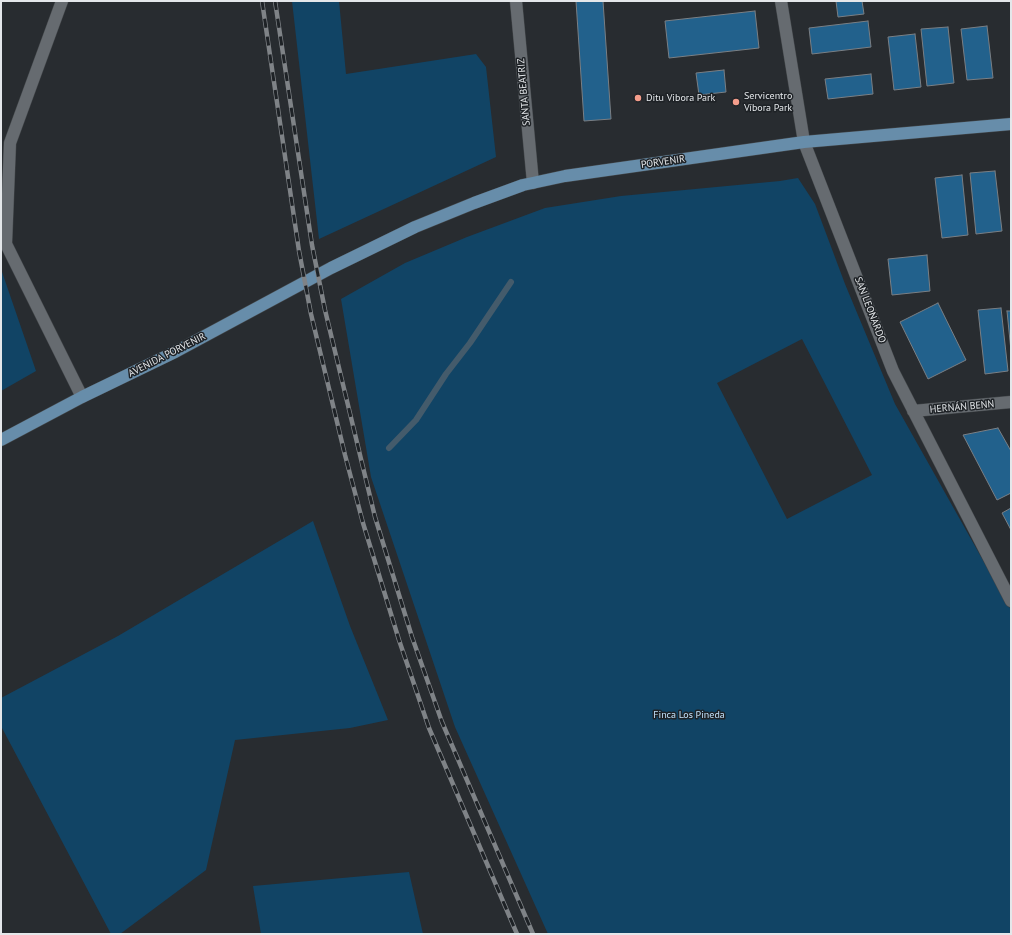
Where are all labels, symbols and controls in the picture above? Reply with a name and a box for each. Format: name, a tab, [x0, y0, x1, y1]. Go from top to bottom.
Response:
street label: SANTA BEATRIZ	[515, 58, 533, 126]
place label: Servicentro Víbora Park	[744, 90, 792, 114]
place label: Ditu Vibora Park	[646, 92, 715, 104]
marker: Ditu Vibora Park	[633, 93, 643, 103]
marker: Servicentro Víbora Park	[731, 97, 741, 107]
street label: PORVENIR	[640, 153, 686, 171]
street label: SAN LEONARDO	[852, 275, 888, 345]
street label: AVENIDA PORVENIR	[126, 330, 208, 380]
street label: HERNÁN BENN	[929, 398, 995, 416]
park label: Finca Los Pineda	[653, 709, 725, 721]

